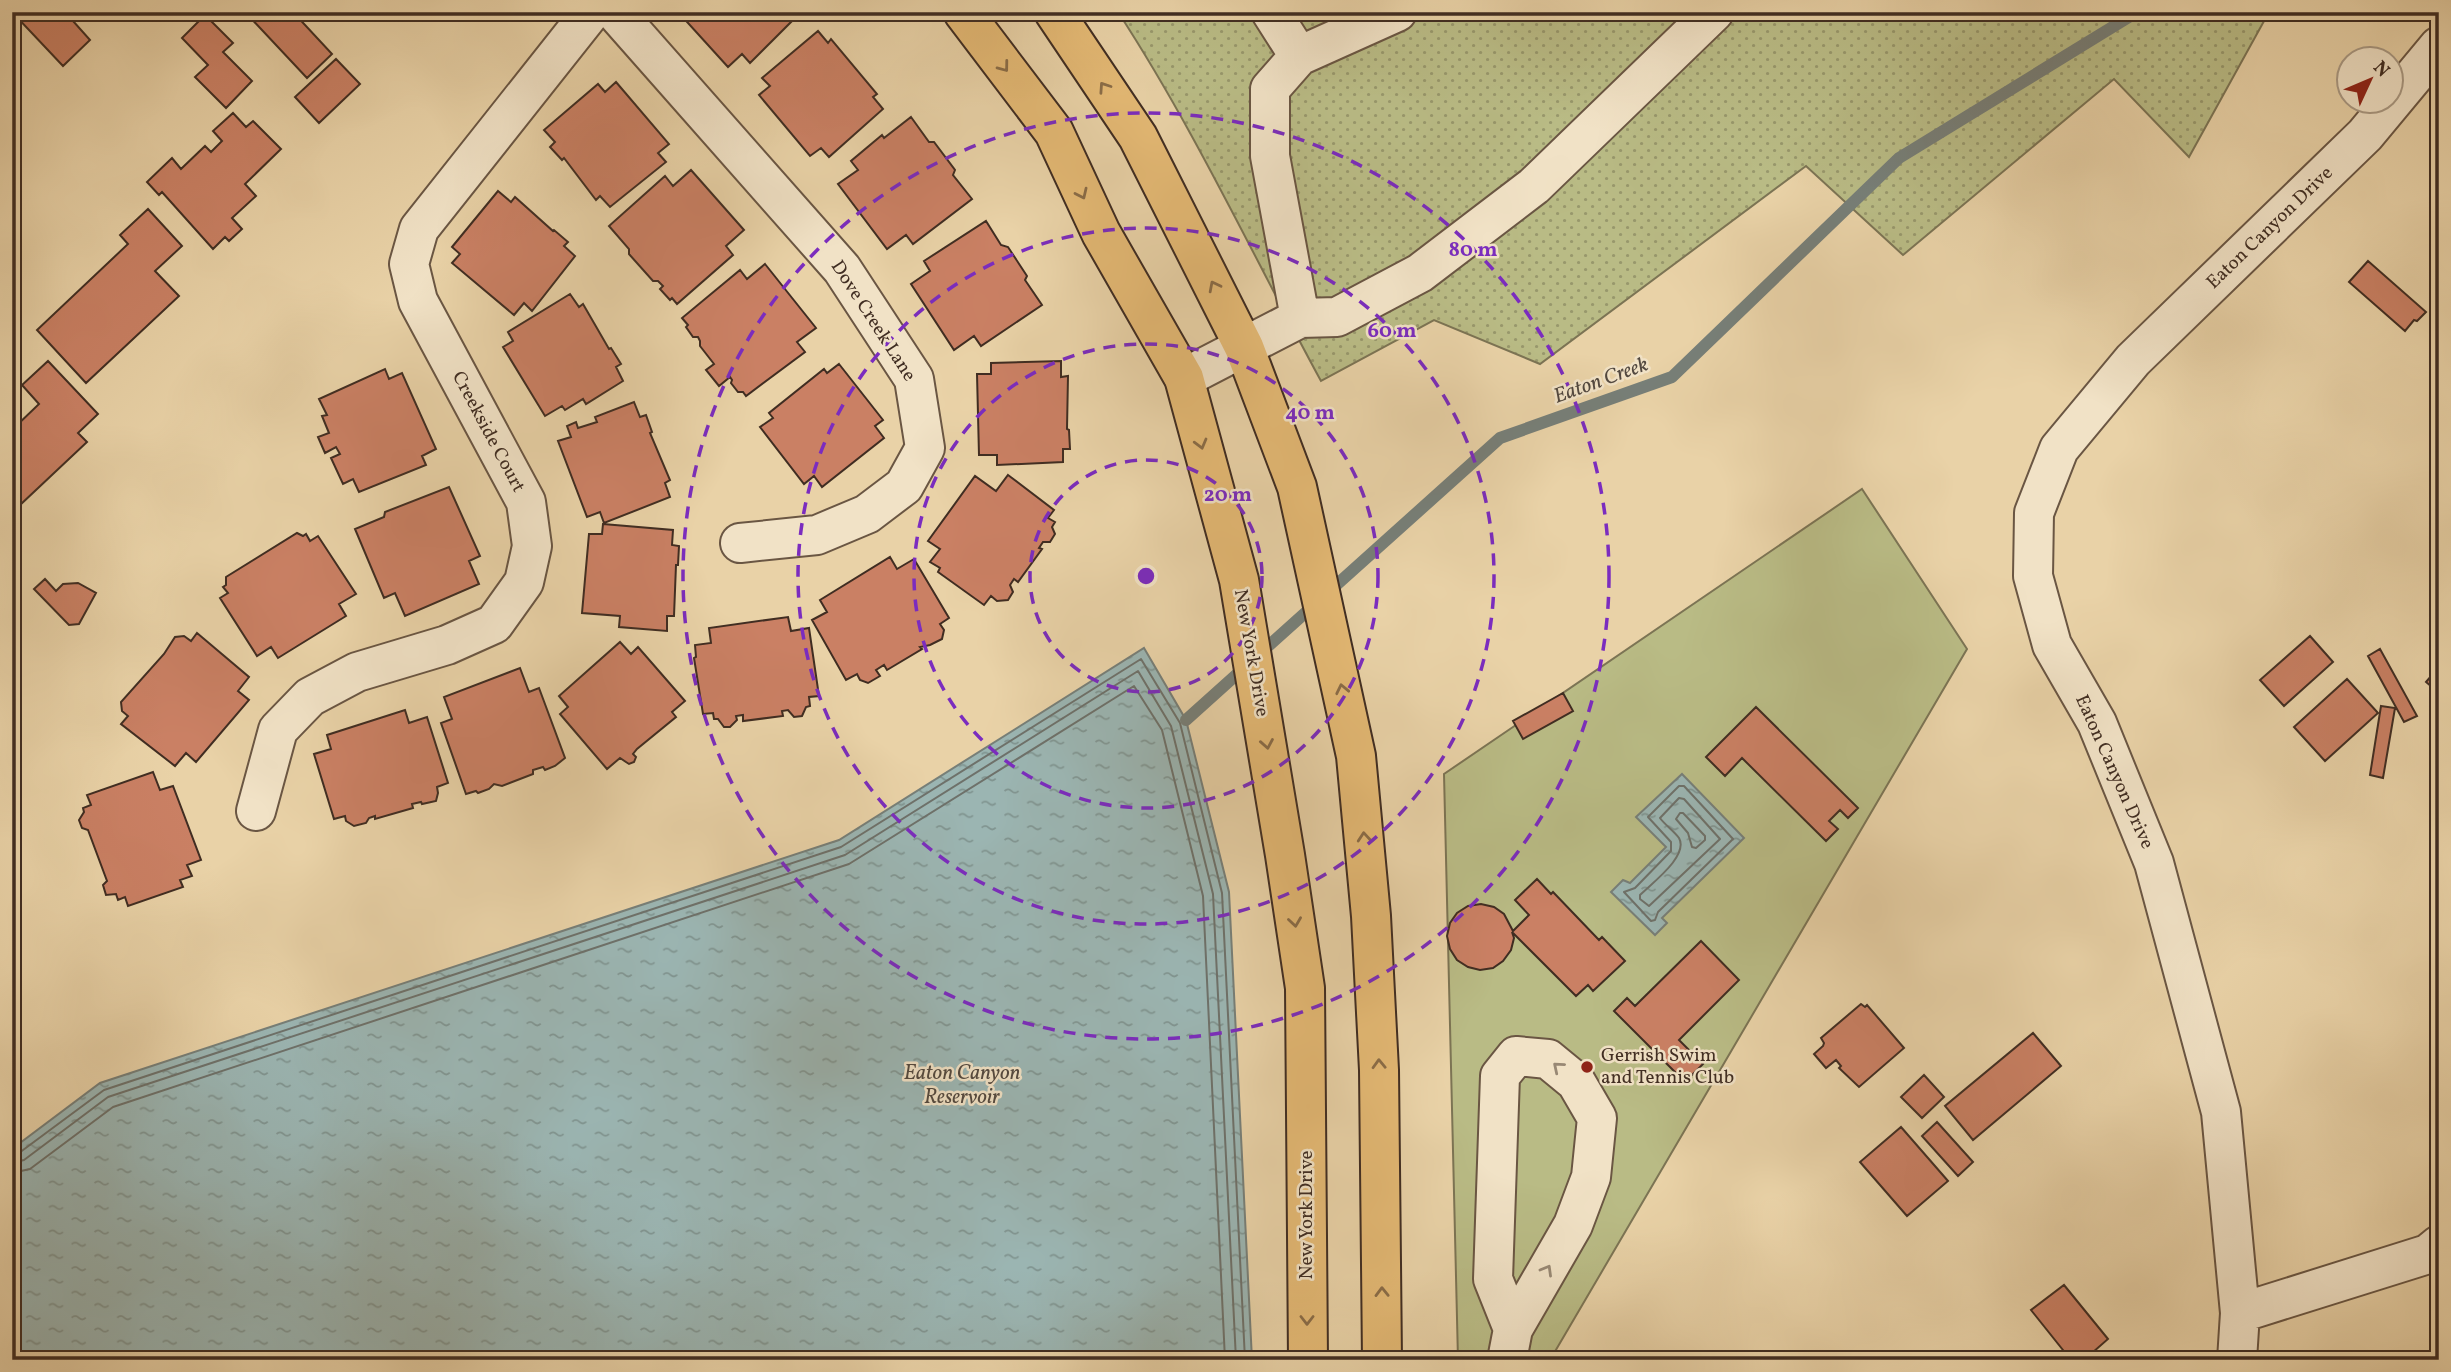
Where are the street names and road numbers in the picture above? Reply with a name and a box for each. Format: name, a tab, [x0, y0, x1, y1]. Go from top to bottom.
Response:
street label: Eaton Canyon Drive	[2201, 161, 2339, 295]
street label: Dove Creek Lane	[824, 255, 922, 387]
street label: Creekside Court	[445, 367, 531, 498]
street label: New York Drive	[1227, 587, 1275, 719]
street label: Eaton Canyon Drive	[2068, 691, 2160, 853]
street label: New York Drive	[1294, 1150, 1320, 1280]

